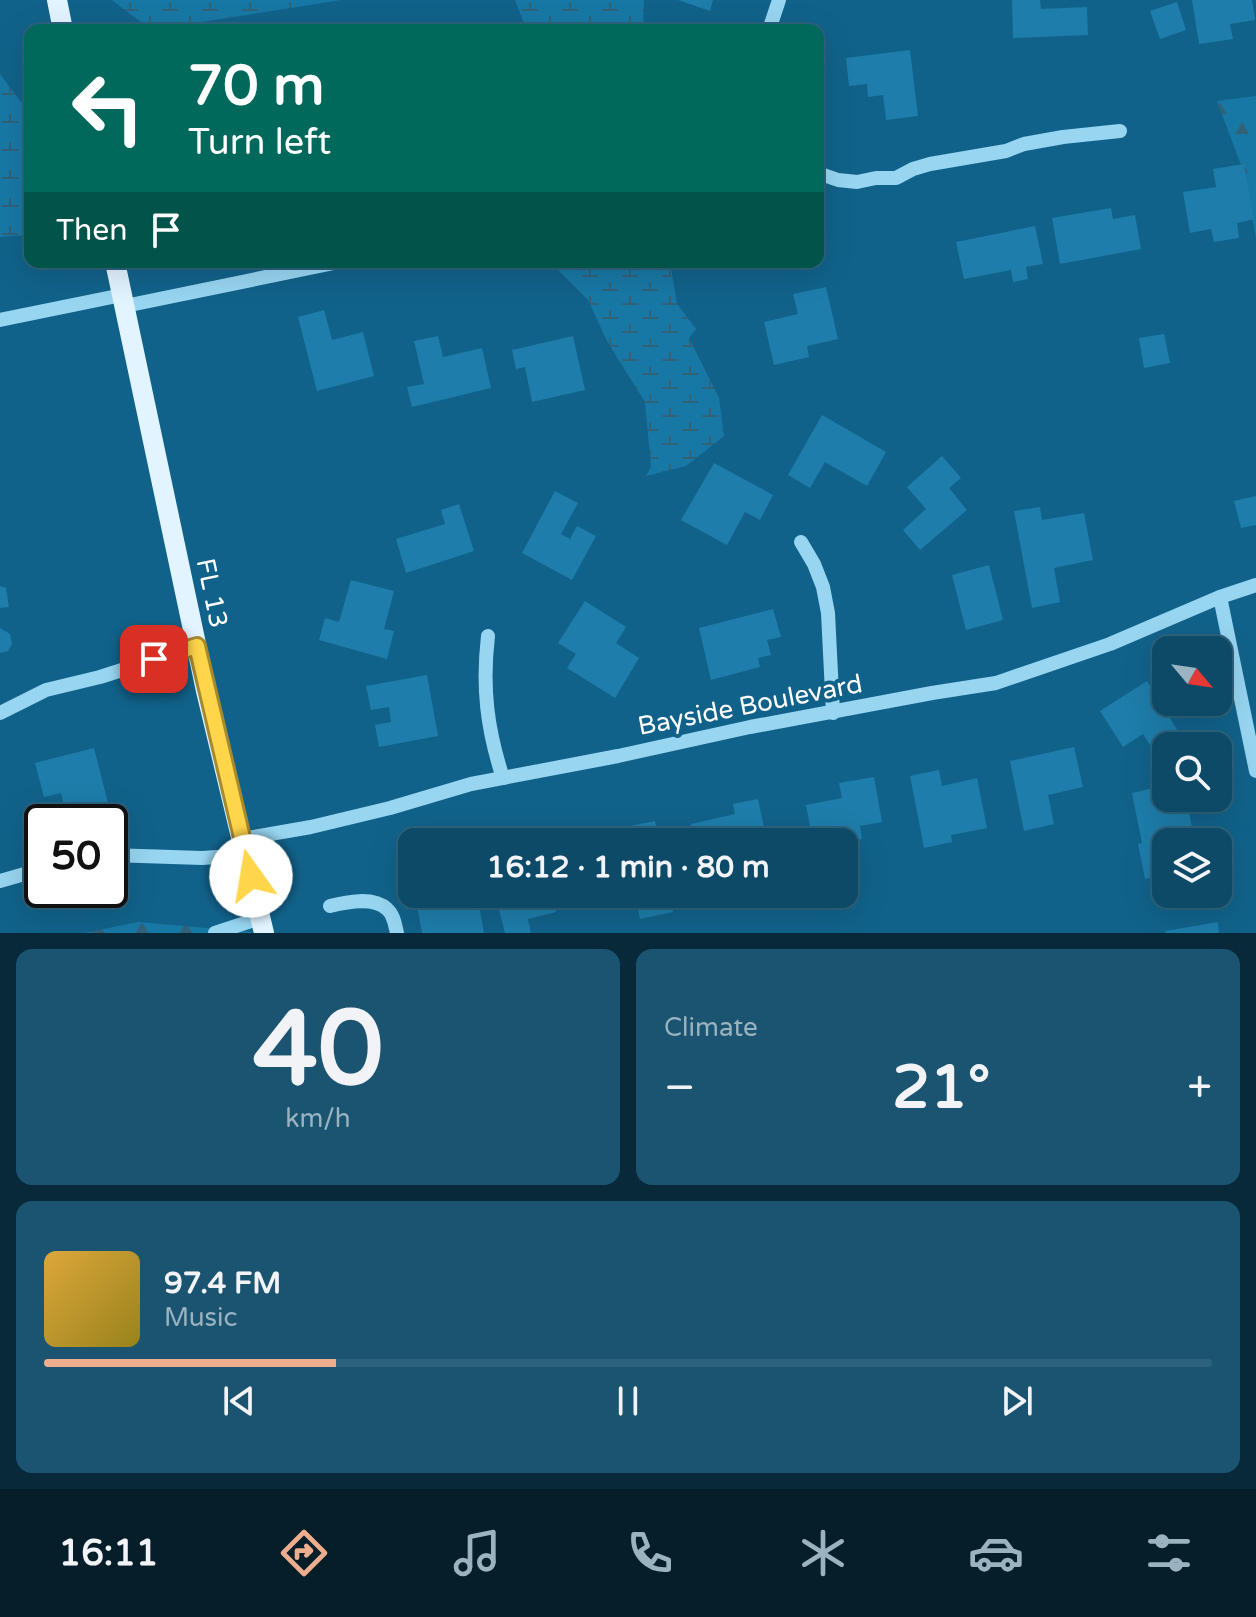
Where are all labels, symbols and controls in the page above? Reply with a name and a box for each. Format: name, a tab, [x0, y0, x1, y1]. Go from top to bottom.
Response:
text: 70 m	[188, 53, 324, 120]
icon: left	[56, 56, 160, 160]
text: Turn left	[188, 121, 331, 164]
icon: arrive	[144, 208, 188, 252]
text: Then	[56, 212, 128, 249]
street label: FL 13	[190, 555, 234, 631]
pin	[120, 625, 188, 693]
north arrow	[1152, 636, 1232, 716]
map controls	[1152, 636, 1232, 908]
icon: arrive	[132, 637, 176, 681]
street label: Bayside Boulevard	[635, 668, 865, 742]
button: search	[1152, 732, 1232, 812]
speed limit sign: 50	[24, 804, 128, 908]
button: layers	[1152, 828, 1232, 908]
position arrow	[209, 834, 293, 918]
text: 16:12 · 1 min · 80 m	[487, 849, 769, 886]
text: 40	[253, 988, 383, 1113]
text: Climate	[664, 1012, 758, 1043]
text: 21°	[892, 1052, 990, 1124]
text: −	[664, 1062, 695, 1115]
text: +	[1187, 1062, 1212, 1115]
text: km/h	[285, 1103, 351, 1134]
text: 97.4 FM	[164, 1265, 281, 1302]
text: Music	[164, 1302, 237, 1333]
icon: previous	[217, 1379, 261, 1423]
icon: pause	[606, 1379, 650, 1423]
icon: next	[995, 1379, 1039, 1423]
icon: directions	[276, 1525, 332, 1581]
icon: music	[449, 1525, 505, 1581]
icon: phone	[622, 1525, 678, 1581]
icon: climate	[795, 1525, 851, 1581]
icon: car	[968, 1525, 1024, 1581]
icon: filters	[1141, 1525, 1197, 1581]
text: 16:11	[59, 1532, 158, 1575]

